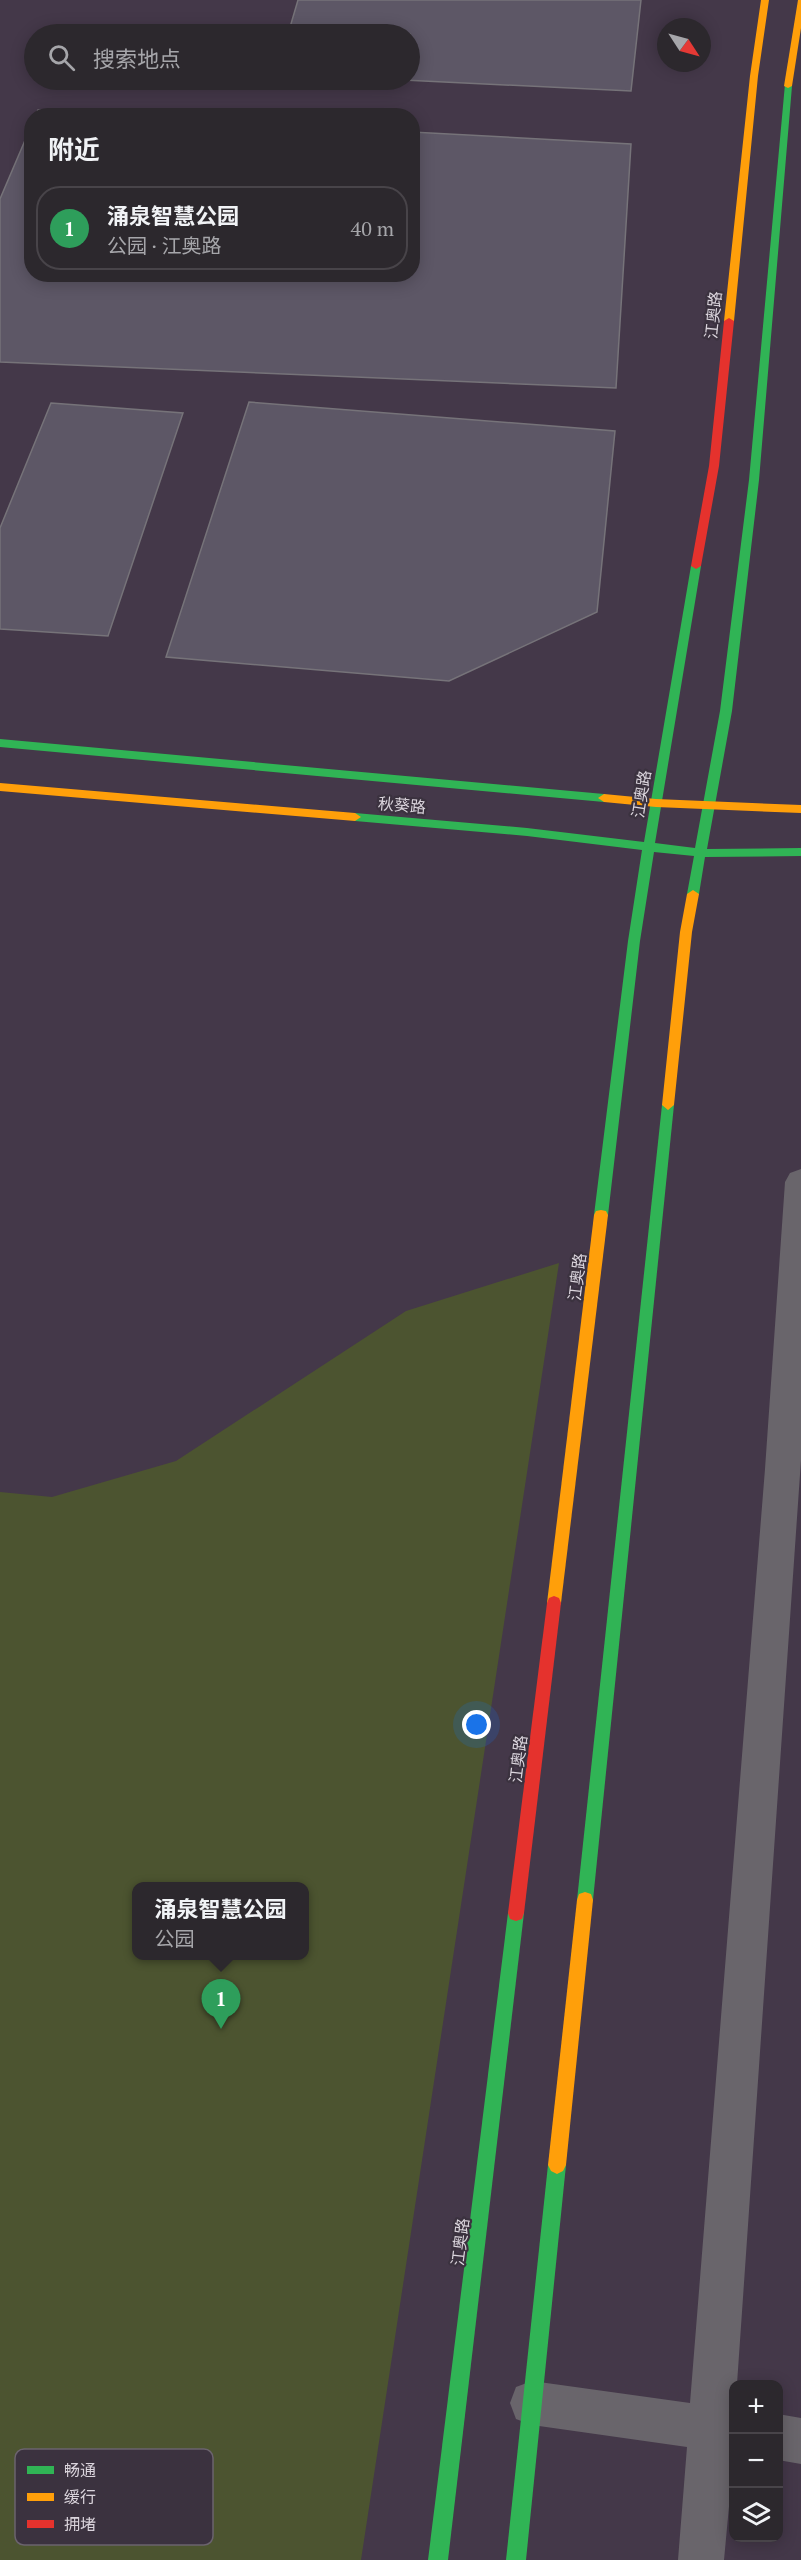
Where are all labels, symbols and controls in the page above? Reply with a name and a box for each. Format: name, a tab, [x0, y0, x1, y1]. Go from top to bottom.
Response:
north arrow	[657, 18, 711, 72]
search box	[24, 24, 420, 90]
icon: search	[45, 41, 78, 74]
text: 搜索地点	[93, 44, 181, 73]
text: 附近	[48, 132, 100, 166]
text: 涌泉智慧公园	[107, 201, 239, 230]
text: 1	[64, 215, 75, 242]
text: 40 m	[351, 215, 394, 242]
text: 公园 · 江奥路	[107, 232, 222, 259]
street label: 江奥路	[700, 290, 726, 340]
street label: 江奥路	[626, 769, 656, 819]
street label: 秋葵路	[377, 792, 427, 818]
street label: 江奥路	[563, 1252, 591, 1302]
your location	[462, 1710, 491, 1739]
street label: 江奥路	[504, 1734, 532, 1784]
popup	[132, 1882, 309, 1960]
text: 涌泉智慧公园	[154, 1894, 287, 1923]
text: 公园	[154, 1925, 194, 1952]
pin: 1	[202, 1980, 240, 2029]
street label: 江奥路	[446, 2217, 474, 2267]
map controls	[729, 2380, 783, 2542]
button: +	[729, 2380, 783, 2434]
button: −	[729, 2434, 783, 2488]
legend	[15, 2449, 213, 2545]
text: 畅通	[64, 2459, 96, 2481]
text: 缓行	[64, 2486, 96, 2508]
button: layers	[729, 2488, 783, 2542]
text: 拥堵	[64, 2513, 96, 2535]

